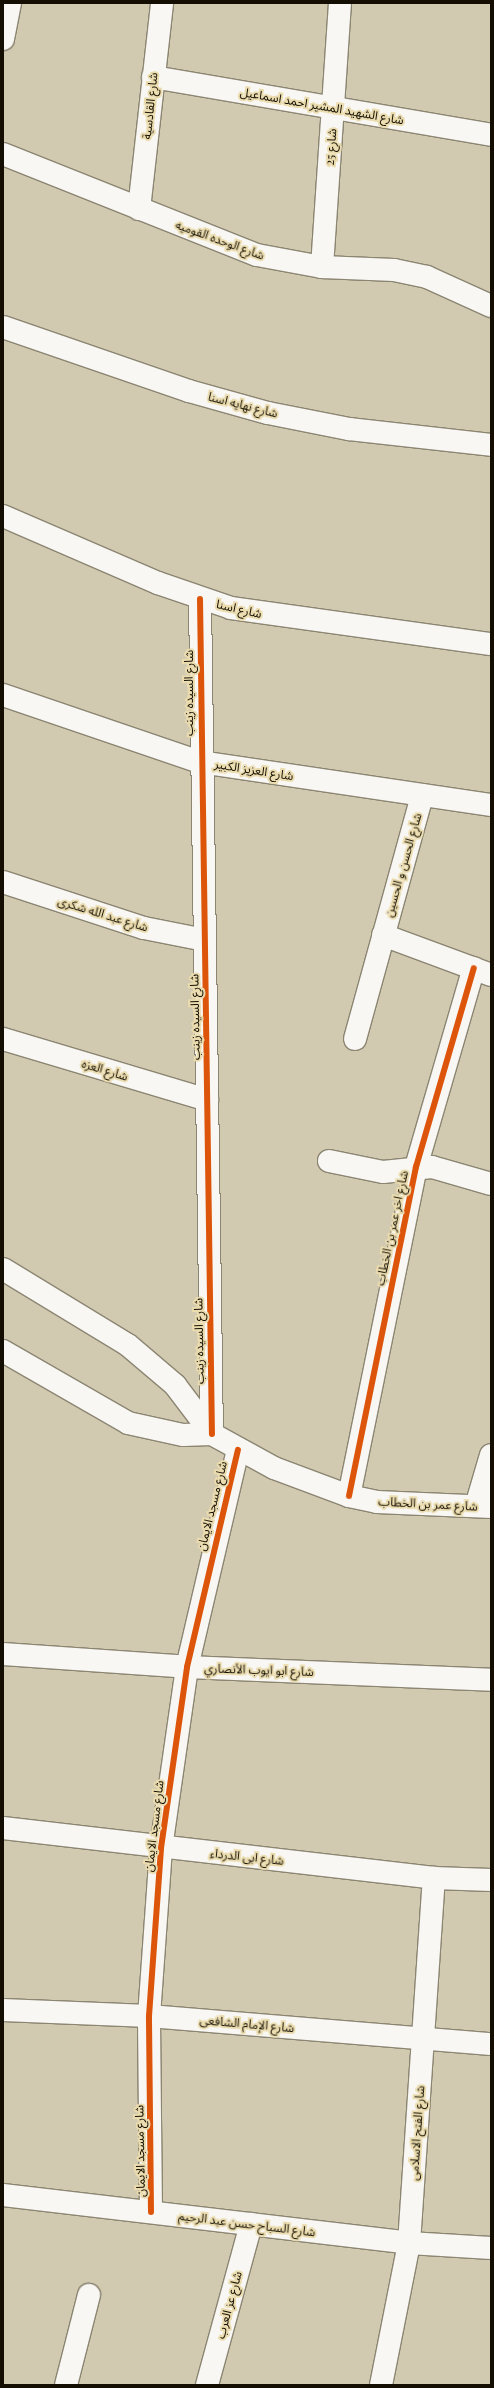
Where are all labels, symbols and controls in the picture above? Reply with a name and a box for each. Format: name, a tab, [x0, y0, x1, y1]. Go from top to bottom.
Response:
street label: شارع القادسية	[139, 72, 161, 140]
street label: شارع الشهيد المشير احمد اسماعيل	[239, 84, 405, 128]
street label: شارع 25	[323, 128, 339, 166]
street label: شارع الوحده القوميه	[174, 217, 266, 263]
street label: شارع نهايه اسنا	[207, 389, 279, 421]
street label: شارع اسنا	[215, 597, 263, 621]
street label: شارع السيده زينب	[182, 650, 196, 736]
street label: شارع العزيز الكبير	[213, 757, 295, 783]
street label: شارع الحسن و الحسين	[381, 811, 425, 919]
street label: شارع عبد الله شكرى	[56, 893, 150, 935]
street label: شارع السيده زينب	[187, 974, 203, 1060]
street label: شارع العزه	[80, 1056, 130, 1084]
street label: شارع اخر عمر بن الخطاب	[373, 1169, 411, 1287]
street label: شارع السيده زينب	[191, 1298, 207, 1384]
street label: شارع مسجد الايمان	[194, 1460, 230, 1552]
street label: شارع عمر بن الخطاب	[378, 1494, 478, 1514]
street label: شارع ابو ايوب الأنصاري	[204, 1661, 314, 1679]
street label: شارع مسجد الايمان	[141, 1779, 167, 1873]
street label: شارع ابى الدرداء	[209, 1846, 285, 1868]
street label: شارع الإمام الشافعى	[199, 2013, 295, 2035]
street label: شارع الفتح الاسلامى	[407, 2085, 427, 2181]
street label: شارع مسجد الايمان	[132, 2105, 148, 2197]
street label: شارع السباح حسن عبد الرحيم	[178, 2208, 316, 2240]
street label: شارع عز العرب	[213, 2270, 245, 2340]

